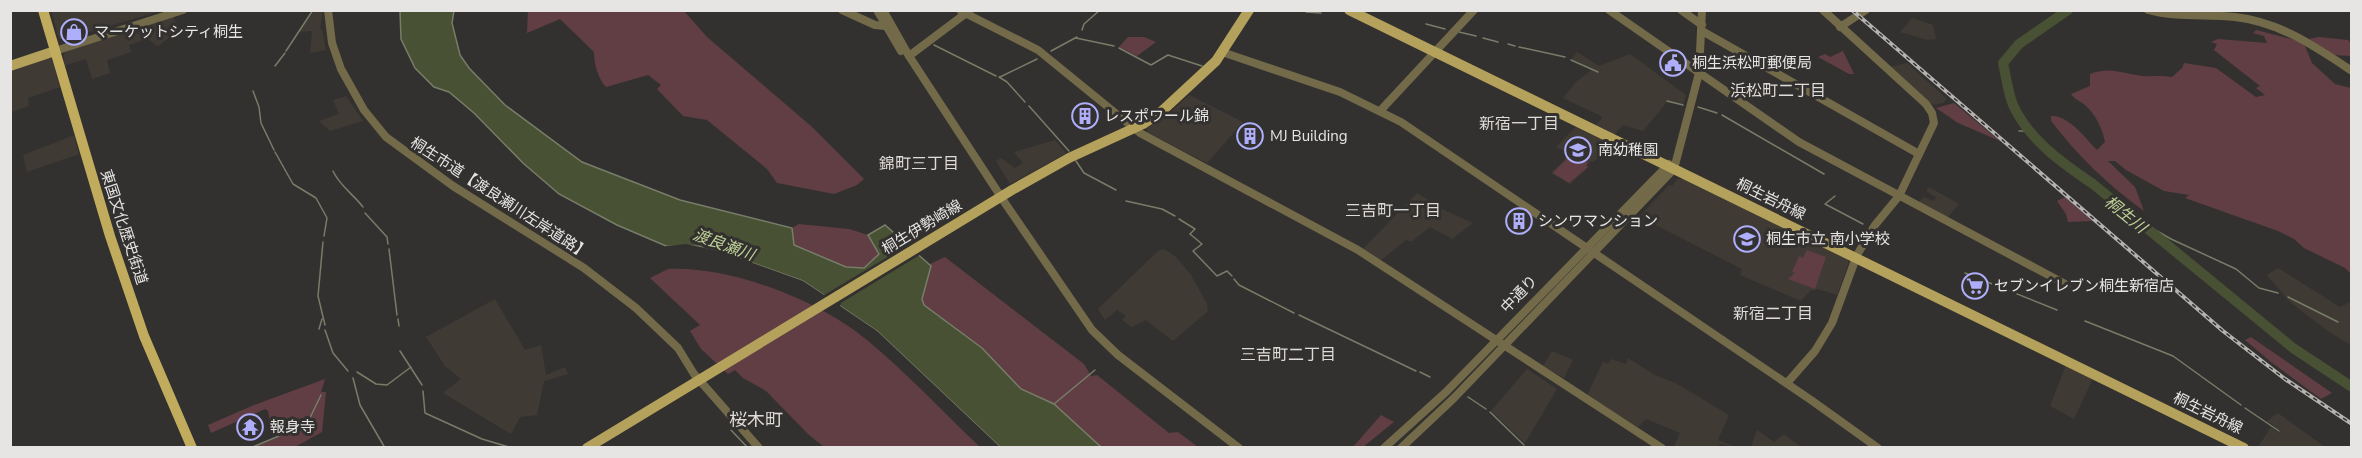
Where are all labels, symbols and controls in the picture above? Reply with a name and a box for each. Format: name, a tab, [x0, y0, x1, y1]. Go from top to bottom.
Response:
shop icon: マーケットシティ桐生	[59, 17, 89, 47]
place label: マーケットシティ桐生	[94, 22, 243, 42]
public building icon: 桐生浜松町郵便局	[1658, 48, 1688, 78]
place label: 桐生浜松町郵便局	[1692, 53, 1812, 73]
district label: 浜松町二丁目	[1730, 80, 1826, 102]
building icon: レスポワール錦	[1070, 101, 1100, 131]
place label: レスポワール錦	[1104, 106, 1209, 126]
district label: 新宿一丁目	[1479, 113, 1559, 135]
building icon: MJ Building	[1235, 121, 1265, 151]
place label: MJ Building	[1270, 126, 1347, 146]
street label: 桐生市道【渡良瀬川左岸道路】	[406, 132, 594, 264]
school or university icon: 南幼稚園	[1563, 135, 1593, 165]
place label: 南幼稚園	[1598, 140, 1658, 160]
district label: 錦町三丁目	[879, 153, 959, 175]
street label: 東国文化歴史街道	[96, 167, 152, 287]
street label: 桐生岩舟線	[1733, 174, 1809, 224]
water label: 桐生川	[2100, 191, 2152, 240]
street label: 桐生伊勢崎線	[878, 195, 966, 259]
district label: 三吉町一丁目	[1345, 200, 1441, 222]
building icon: シンワマンション	[1504, 206, 1534, 236]
place label: シンワマンション	[1538, 211, 1658, 231]
water label: 渡良瀬川	[690, 224, 759, 267]
school or university icon: 桐生市立 南小学校	[1732, 224, 1762, 254]
place label: 桐生市立 南小学校	[1766, 229, 1890, 249]
street label: 中通り	[1496, 271, 1542, 317]
supermarket icon: セブンイレブン桐生新宿店	[1960, 271, 1990, 301]
place label: セブンイレブン桐生新宿店	[1994, 276, 2174, 296]
district label: 新宿二丁目	[1733, 303, 1813, 325]
district label: 三吉町二丁目	[1240, 344, 1336, 366]
street label: 桐生岩舟線	[2170, 388, 2246, 438]
district label: 桜木町	[729, 408, 783, 432]
temple icon: 報身寺	[235, 412, 265, 442]
place label: 報身寺	[270, 417, 315, 437]

